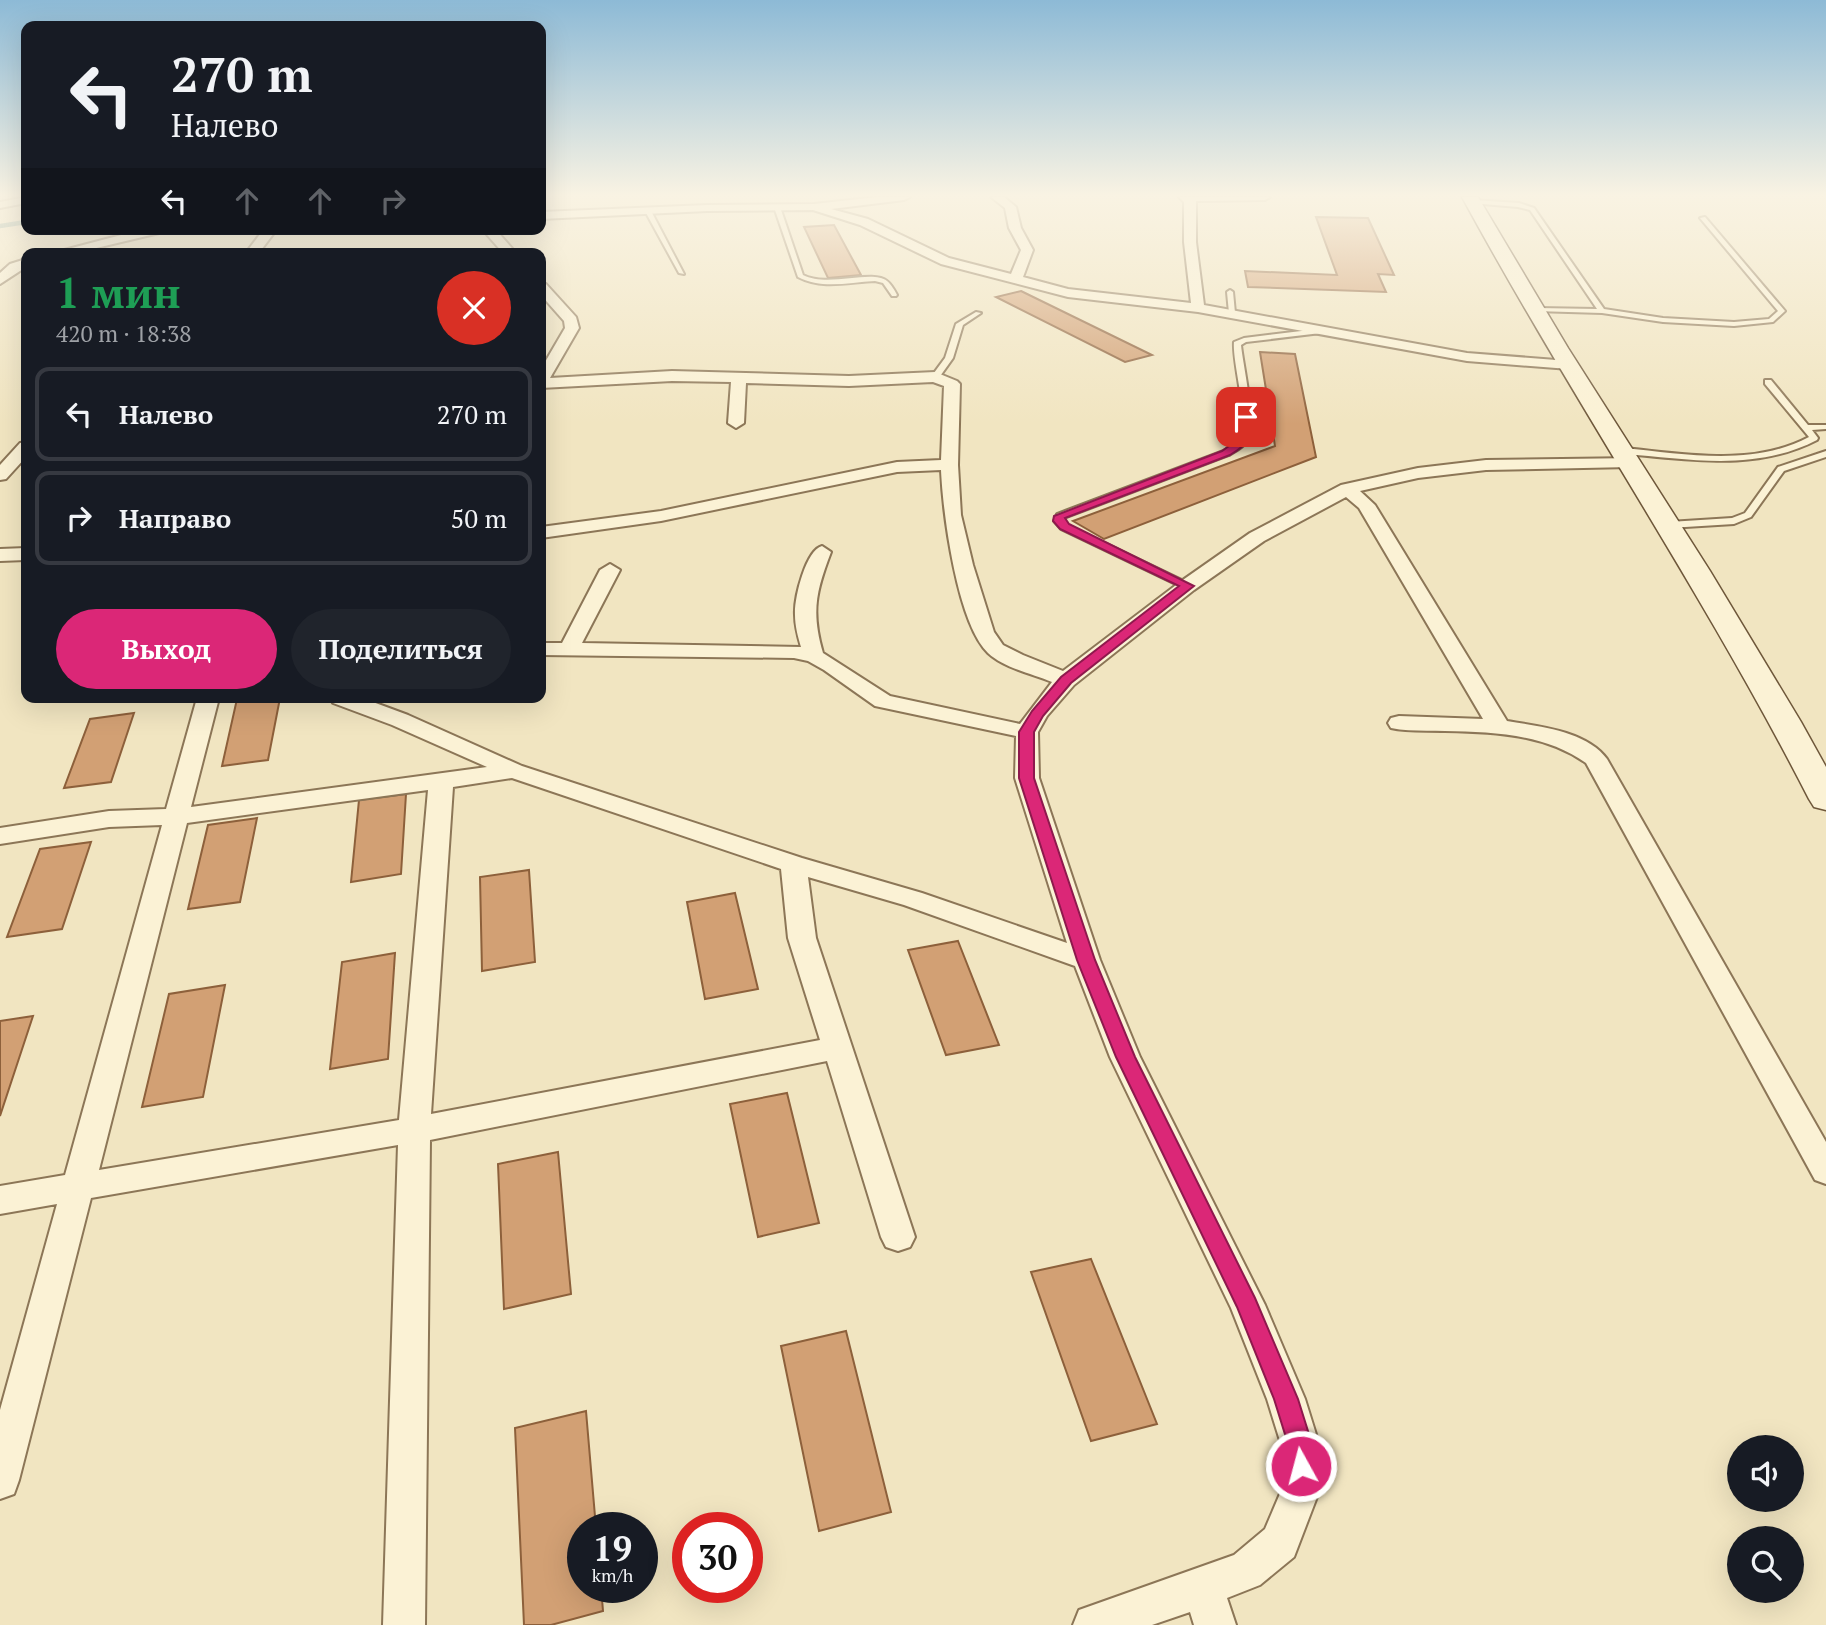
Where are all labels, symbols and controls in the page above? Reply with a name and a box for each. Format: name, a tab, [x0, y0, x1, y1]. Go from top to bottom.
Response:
text: 270 m	[171, 41, 313, 106]
icon: left	[56, 49, 147, 140]
text: Налево	[171, 104, 279, 146]
icon: left	[155, 182, 193, 220]
icon: ahead	[228, 182, 266, 220]
icon: ahead	[301, 182, 339, 220]
icon: right	[374, 182, 412, 220]
text: 1 мин	[56, 264, 181, 320]
button: close	[437, 271, 511, 345]
text: 420 m · 18:38	[56, 318, 191, 349]
pin	[1216, 387, 1276, 447]
icon: left	[60, 395, 98, 433]
text: Налево	[119, 397, 213, 431]
text: 270 m	[437, 397, 507, 431]
icon: arrive	[1227, 398, 1265, 436]
icon: right	[60, 499, 98, 537]
text: Направо	[119, 501, 231, 535]
text: 50 m	[451, 501, 507, 535]
button: Выход	[56, 609, 277, 689]
button: Поделиться	[291, 609, 511, 689]
position arrow	[1264, 1429, 1338, 1503]
map controls	[1727, 1435, 1804, 1603]
button: sound	[1727, 1435, 1804, 1512]
speed limit sign: 30	[672, 1512, 763, 1603]
text: 19	[593, 1525, 632, 1571]
button: search	[1727, 1526, 1804, 1603]
text: km/h	[592, 1563, 633, 1587]

